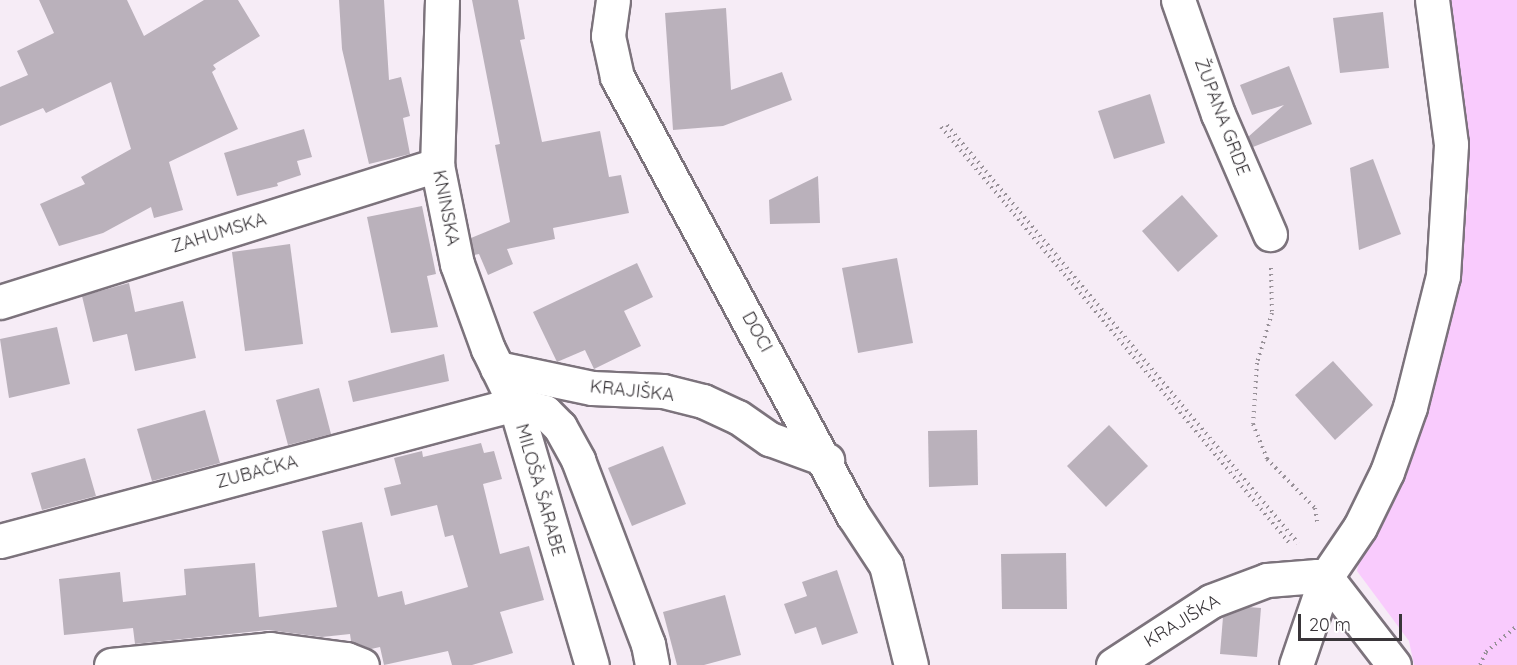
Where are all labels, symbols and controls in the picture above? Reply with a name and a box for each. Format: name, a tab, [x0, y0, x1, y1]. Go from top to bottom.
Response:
street label: ŽUPANA GRDE	[1190, 55, 1254, 179]
street label: KNINSKA	[428, 168, 464, 248]
street label: ZAHUMSKA	[169, 208, 269, 258]
street label: DOCI	[737, 308, 777, 356]
street label: KRAJIŠKA	[589, 376, 675, 406]
street label: MILOŠA ŠARABE	[511, 421, 569, 559]
street label: ZUBAČKA	[214, 451, 300, 493]
street label: KRAJIŠKA	[1140, 590, 1224, 652]
scale bar	[1301, 602, 1404, 640]
text: 20 m	[1309, 613, 1351, 636]

